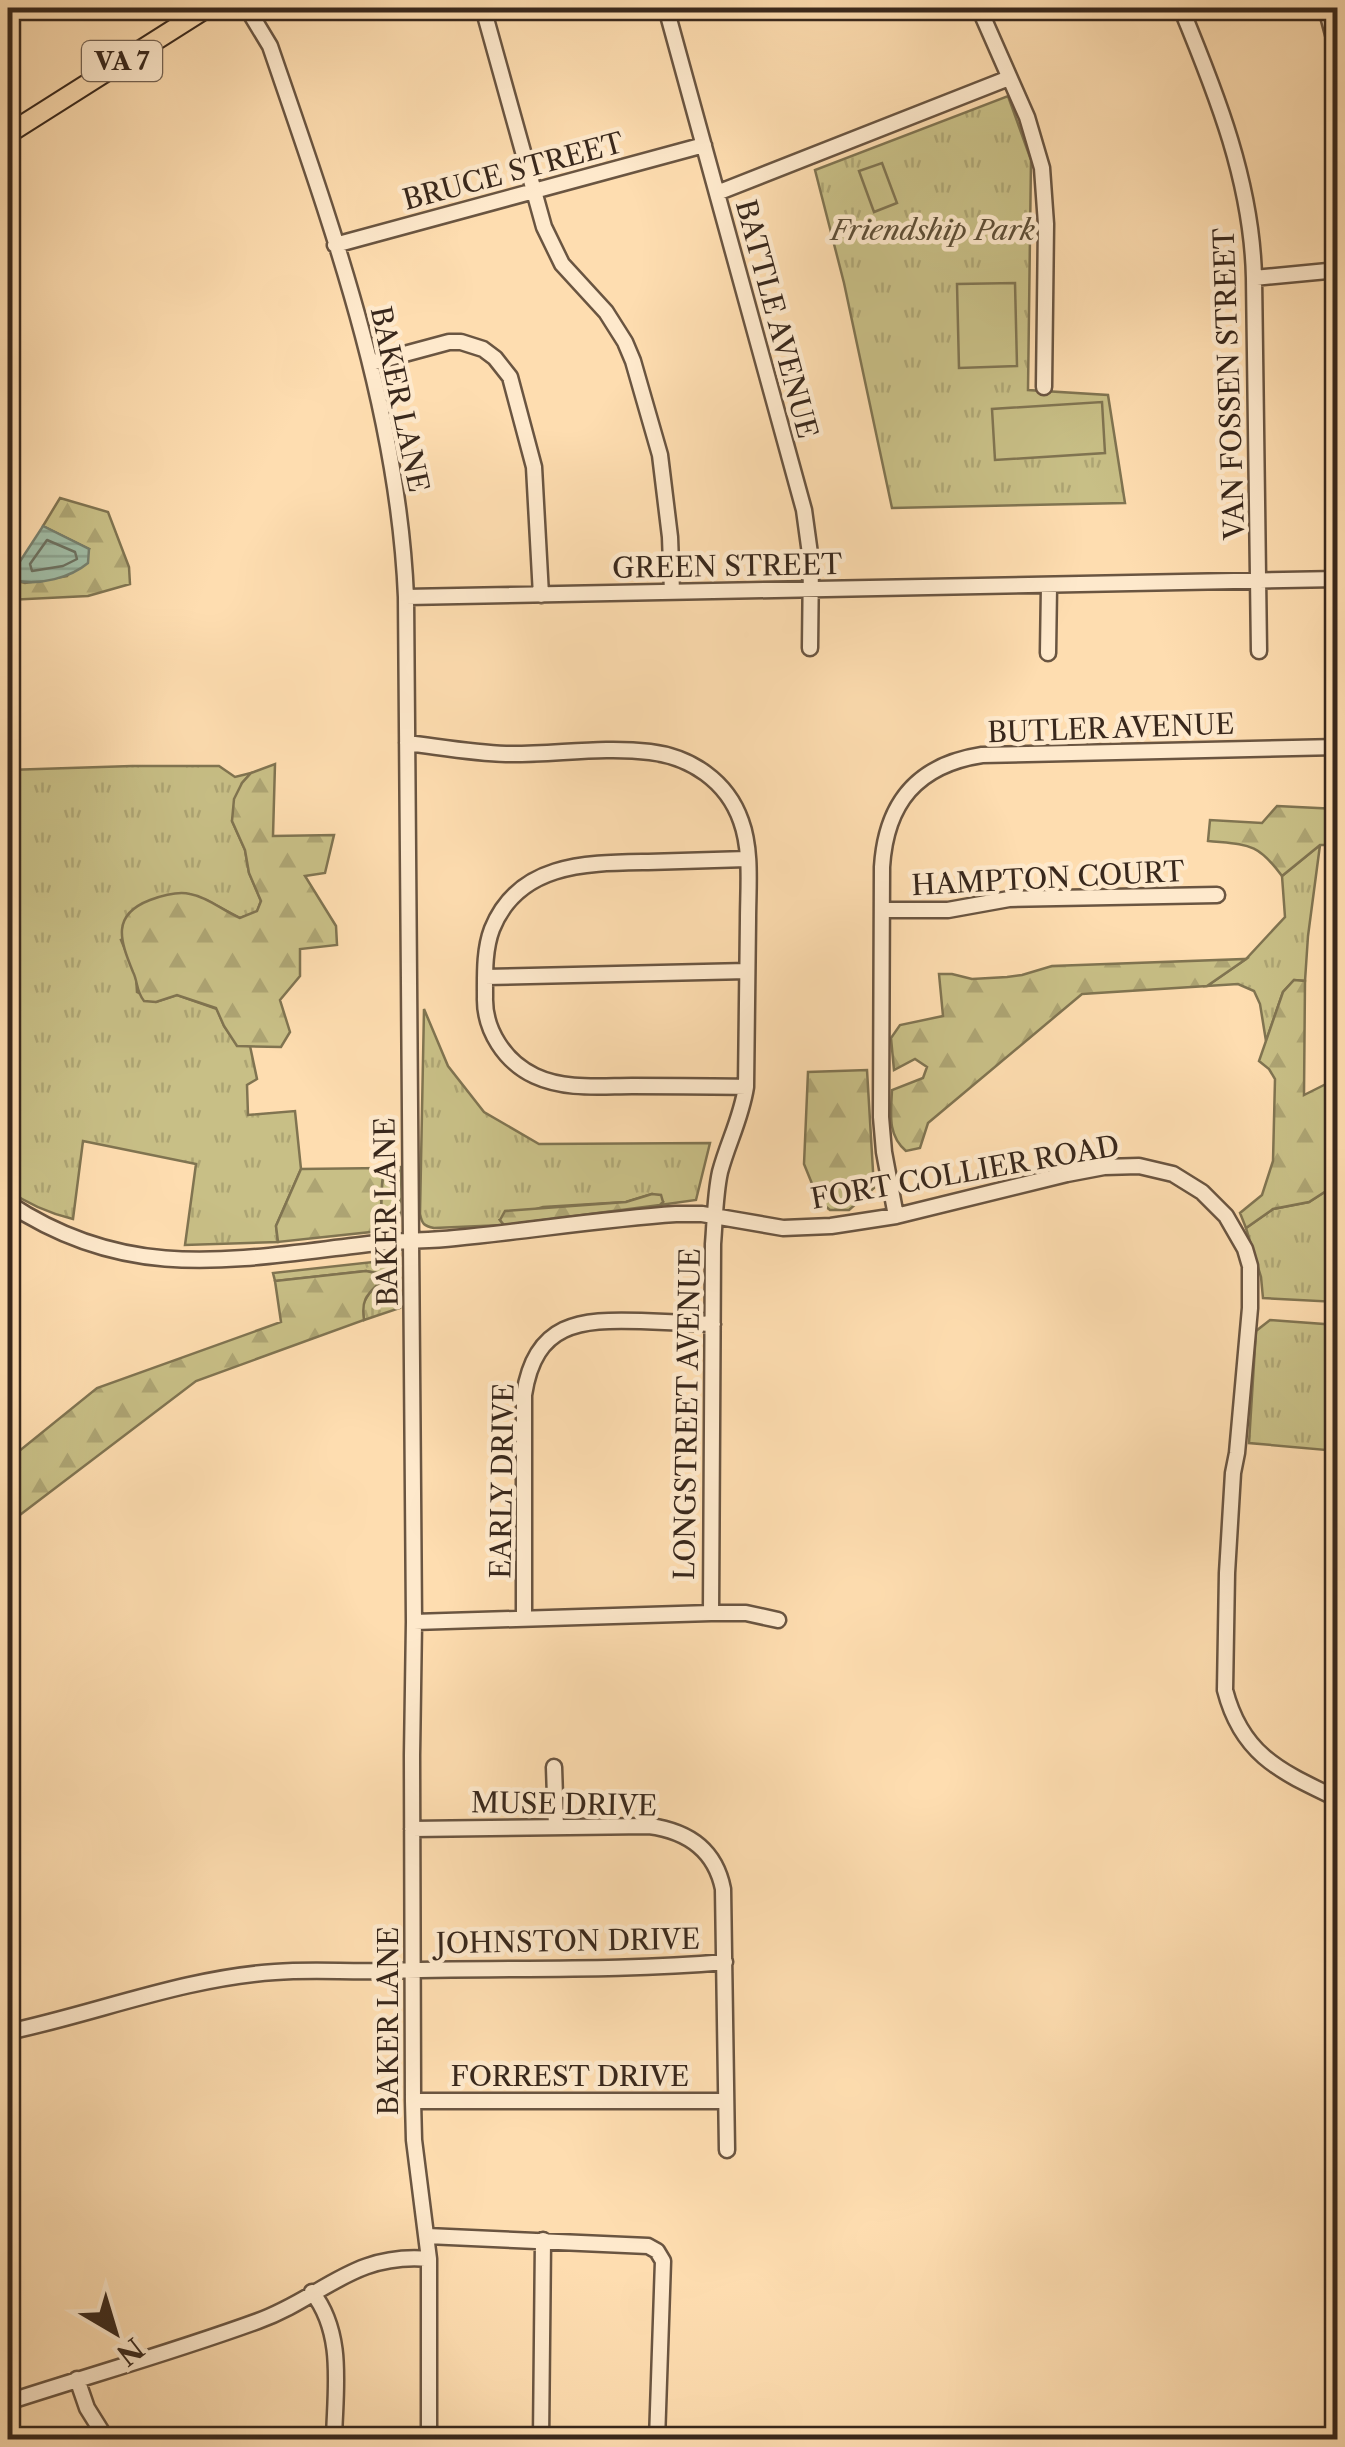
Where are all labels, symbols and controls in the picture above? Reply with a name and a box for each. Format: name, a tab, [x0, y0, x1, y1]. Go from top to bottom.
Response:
road number: VA 7	[82, 41, 162, 81]
street label: BRUCE STREET	[399, 125, 627, 217]
street label: BATTLE AVENUE	[729, 196, 825, 442]
park label: Friendship Park	[829, 213, 1035, 247]
street label: VAN FOSSEN STREET	[1207, 227, 1251, 542]
street label: BAKER LANE	[364, 303, 436, 495]
street label: GREEN STREET	[612, 547, 842, 585]
street label: BUTLER AVENUE	[987, 707, 1235, 749]
street label: HAMPTON COURT	[911, 854, 1185, 902]
street label: BAKER LANE	[367, 1117, 405, 1307]
street label: FORT COLLIER ROAD	[808, 1128, 1122, 1216]
street label: LONGSTREET AVENUE	[667, 1248, 707, 1580]
street label: EARLY DRIVE	[483, 1383, 521, 1579]
street label: MUSE DRIVE	[471, 1785, 657, 1823]
street label: JOHNSTON DRIVE	[432, 1922, 700, 1960]
street label: BAKER LANE	[371, 1926, 405, 2116]
street label: FORREST DRIVE	[451, 2059, 689, 2093]
north arrow	[65, 2282, 165, 2382]
text: N	[110, 2331, 150, 2373]

